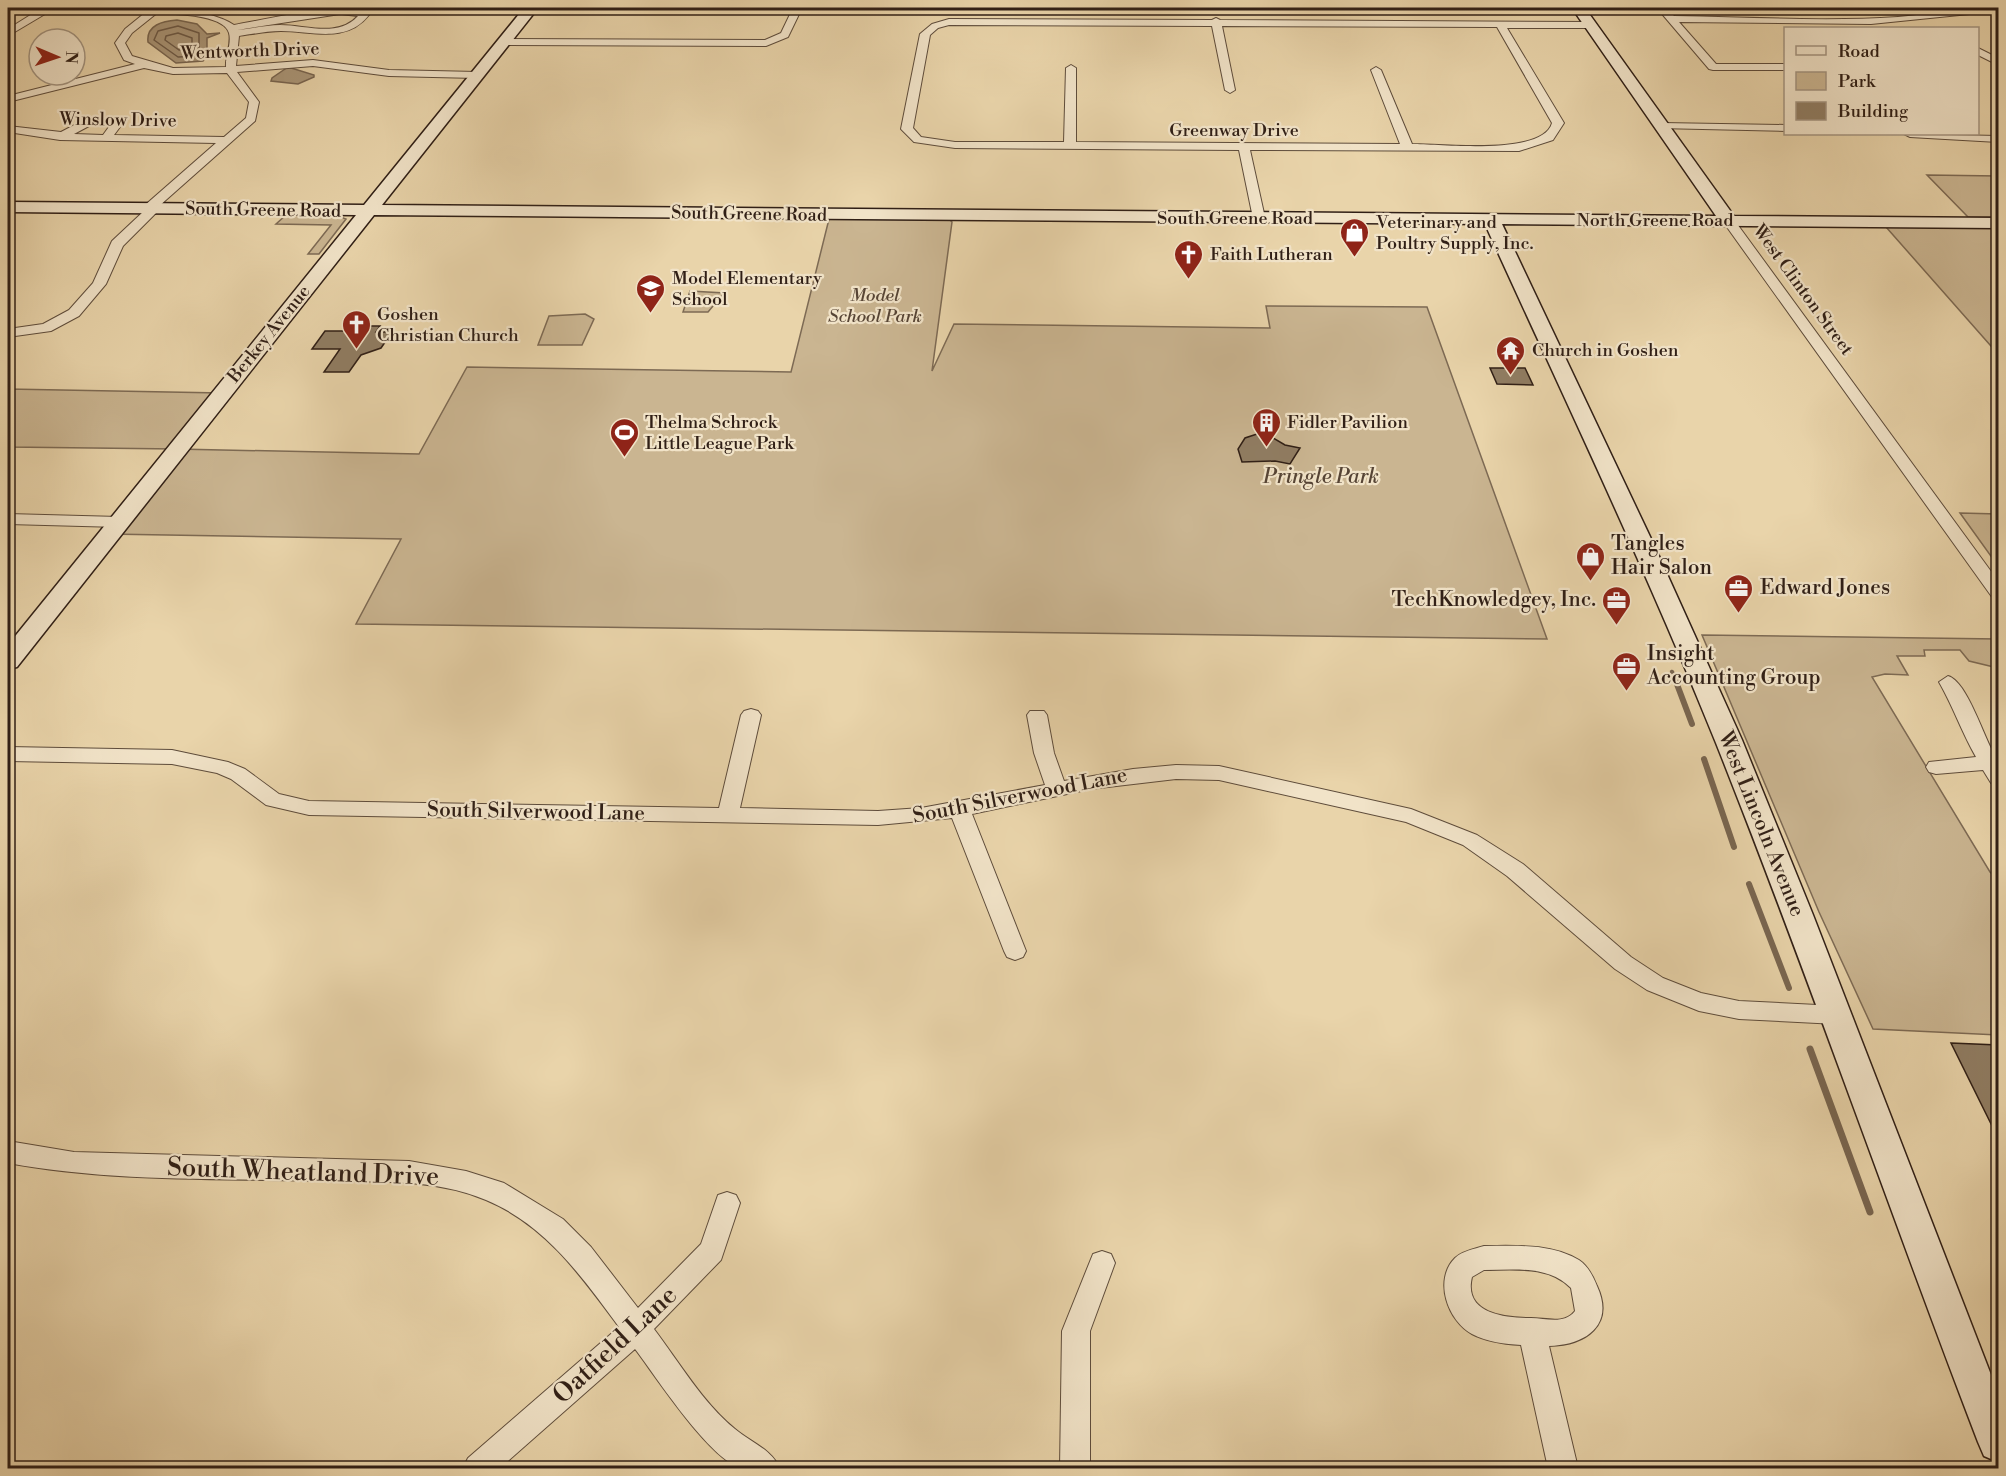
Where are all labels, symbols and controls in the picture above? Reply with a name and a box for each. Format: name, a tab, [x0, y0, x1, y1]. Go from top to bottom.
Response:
north arrow	[27, 27, 87, 87]
legend	[1784, 27, 1979, 135]
street label: Wentworth Drive	[179, 37, 320, 65]
text: Road	[1838, 40, 1881, 63]
text: N	[61, 51, 81, 65]
text: Park	[1838, 70, 1877, 93]
text: Building	[1837, 100, 1909, 123]
street label: Winslow Drive	[58, 107, 177, 133]
street label: Greenway Drive	[1169, 119, 1299, 142]
street label: South Greene Road	[185, 197, 342, 223]
street label: South Greene Road	[671, 201, 828, 227]
street label: South Greene Road	[1157, 207, 1314, 230]
street label: North Greene Road	[1577, 209, 1734, 232]
place label: Veterinary and Poultry Supply, Inc.	[1375, 211, 1534, 255]
shop icon: Veterinary and Poultry Supply, Inc.	[1339, 216, 1371, 258]
street label: West Clinton Street	[1747, 219, 1859, 360]
church icon: Faith Lutheran	[1173, 238, 1205, 280]
place label: Faith Lutheran	[1210, 243, 1333, 266]
place label: Model Elementary School	[672, 267, 822, 311]
school or university icon: Model Elementary School	[635, 272, 667, 314]
street label: Berkey Avenue	[222, 280, 315, 388]
park label: Model School Park	[828, 284, 922, 328]
place label: Goshen Christian Church	[377, 303, 519, 347]
church icon: Goshen Christian Church	[340, 308, 372, 350]
temple icon: Church in Goshen	[1495, 334, 1527, 376]
place label: Church in Goshen	[1532, 339, 1679, 362]
building icon: Fidler Pavilion	[1250, 406, 1282, 448]
place label: Thelma Schrock Little League Park	[645, 411, 795, 455]
place label: Fidler Pavilion	[1287, 411, 1408, 434]
sports icon: Thelma Schrock Little League Park	[608, 416, 640, 458]
park label: Pringle Park	[1262, 464, 1379, 490]
place label: Tangles Hair Salon	[1611, 531, 1712, 581]
shop icon: Tangles Hair Salon	[1574, 540, 1606, 582]
office icon: Edward Jones	[1723, 572, 1755, 614]
place label: Edward Jones	[1760, 575, 1890, 601]
office icon: TechKnowledgey, Inc.	[1601, 584, 1633, 626]
place label: TechKnowledgey, Inc.	[1392, 587, 1596, 613]
place label: Insight Accounting Group	[1646, 641, 1821, 691]
office icon: Insight Accounting Group	[1610, 650, 1642, 692]
street label: West Lincoln Avenue	[1712, 727, 1810, 920]
street label: South Silverwood Lane	[910, 762, 1130, 830]
street label: South Silverwood Lane	[427, 797, 645, 827]
street label: South Wheatland Drive	[166, 1151, 440, 1193]
street label: Oatfield Lane	[546, 1279, 684, 1411]

